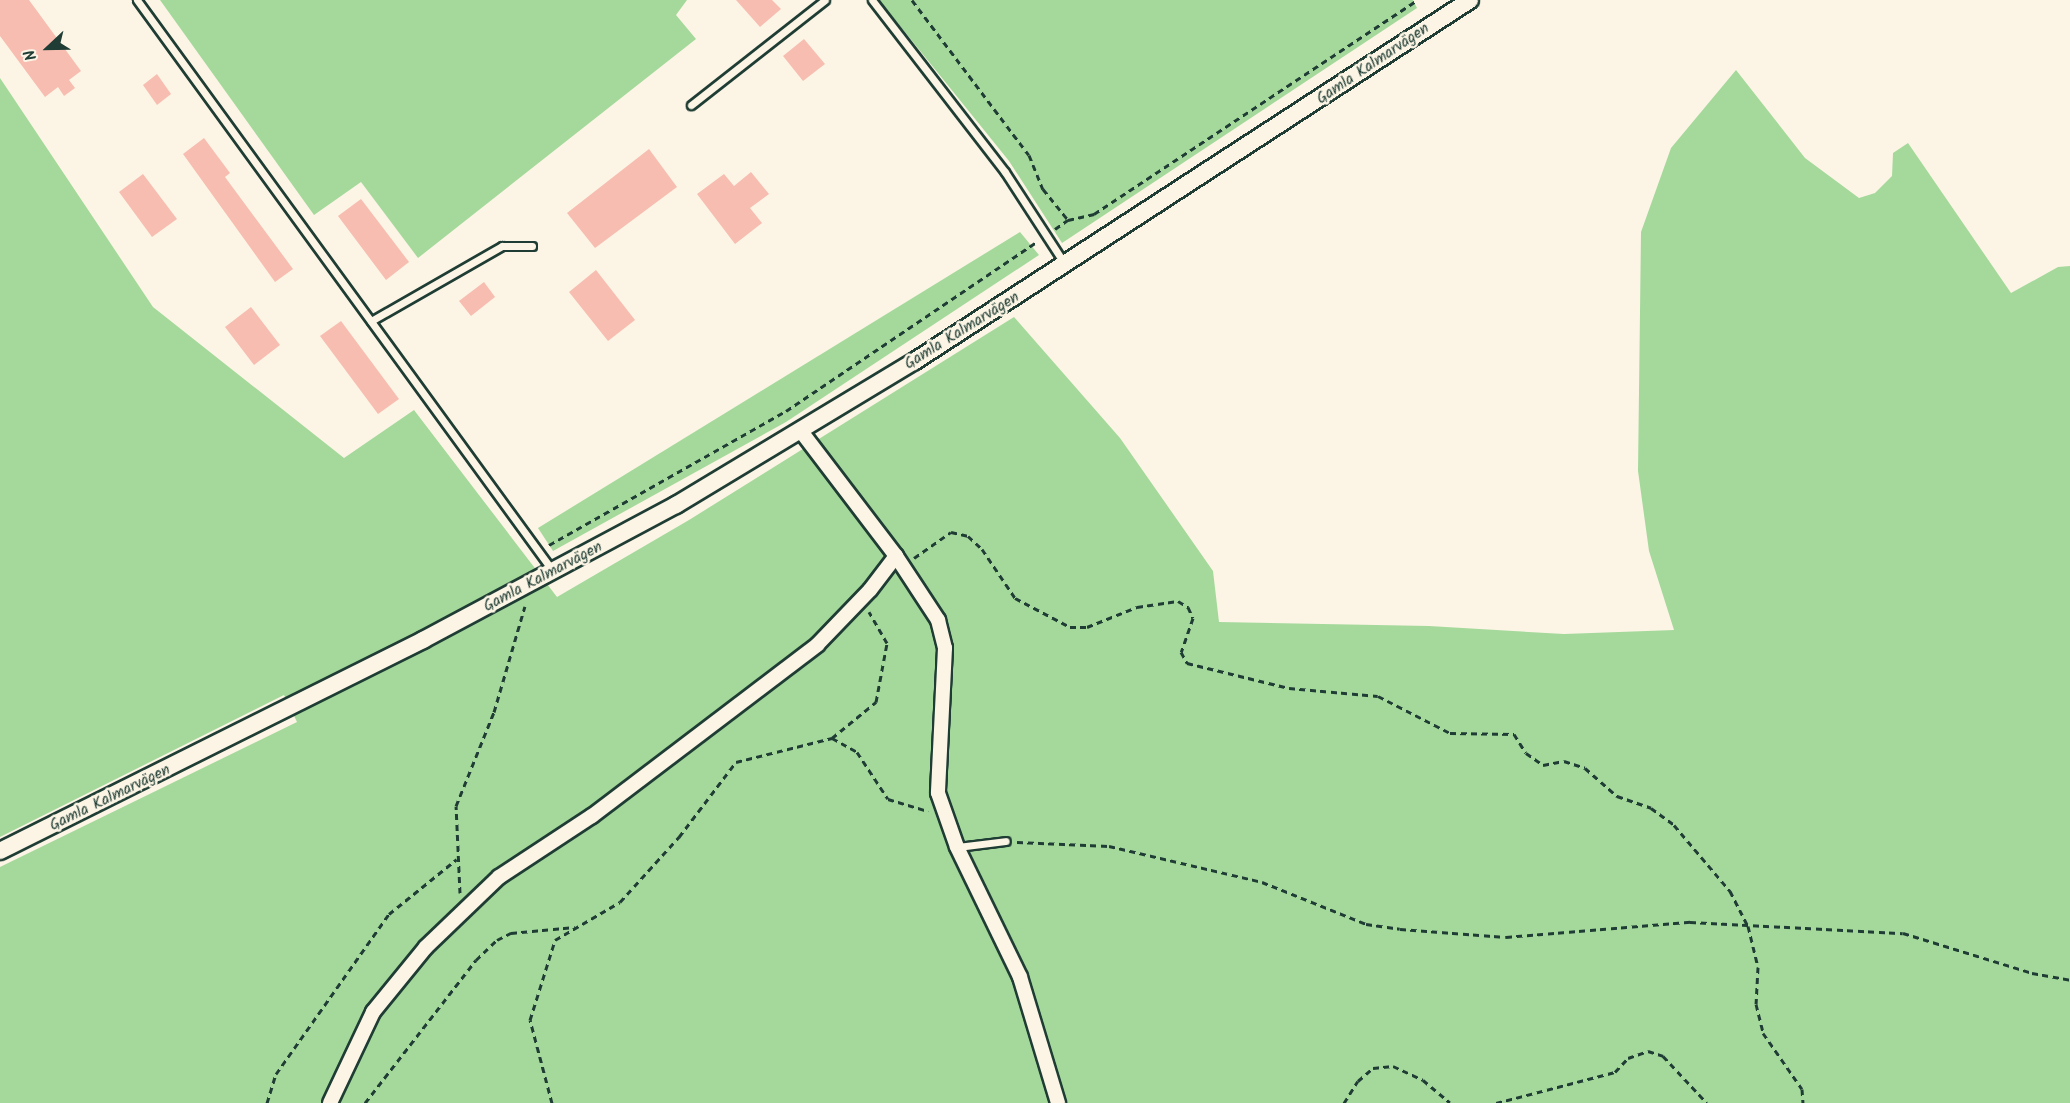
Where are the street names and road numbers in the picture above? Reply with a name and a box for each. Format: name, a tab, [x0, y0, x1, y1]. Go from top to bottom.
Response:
street label: Gamla Kalmarvägen	[1313, 19, 1433, 109]
street label: Gamla Kalmarvägen	[901, 288, 1023, 374]
street label: Gamla Kalmarvägen	[480, 538, 606, 616]
street label: Gamla Kalmarvägen	[47, 760, 173, 836]

